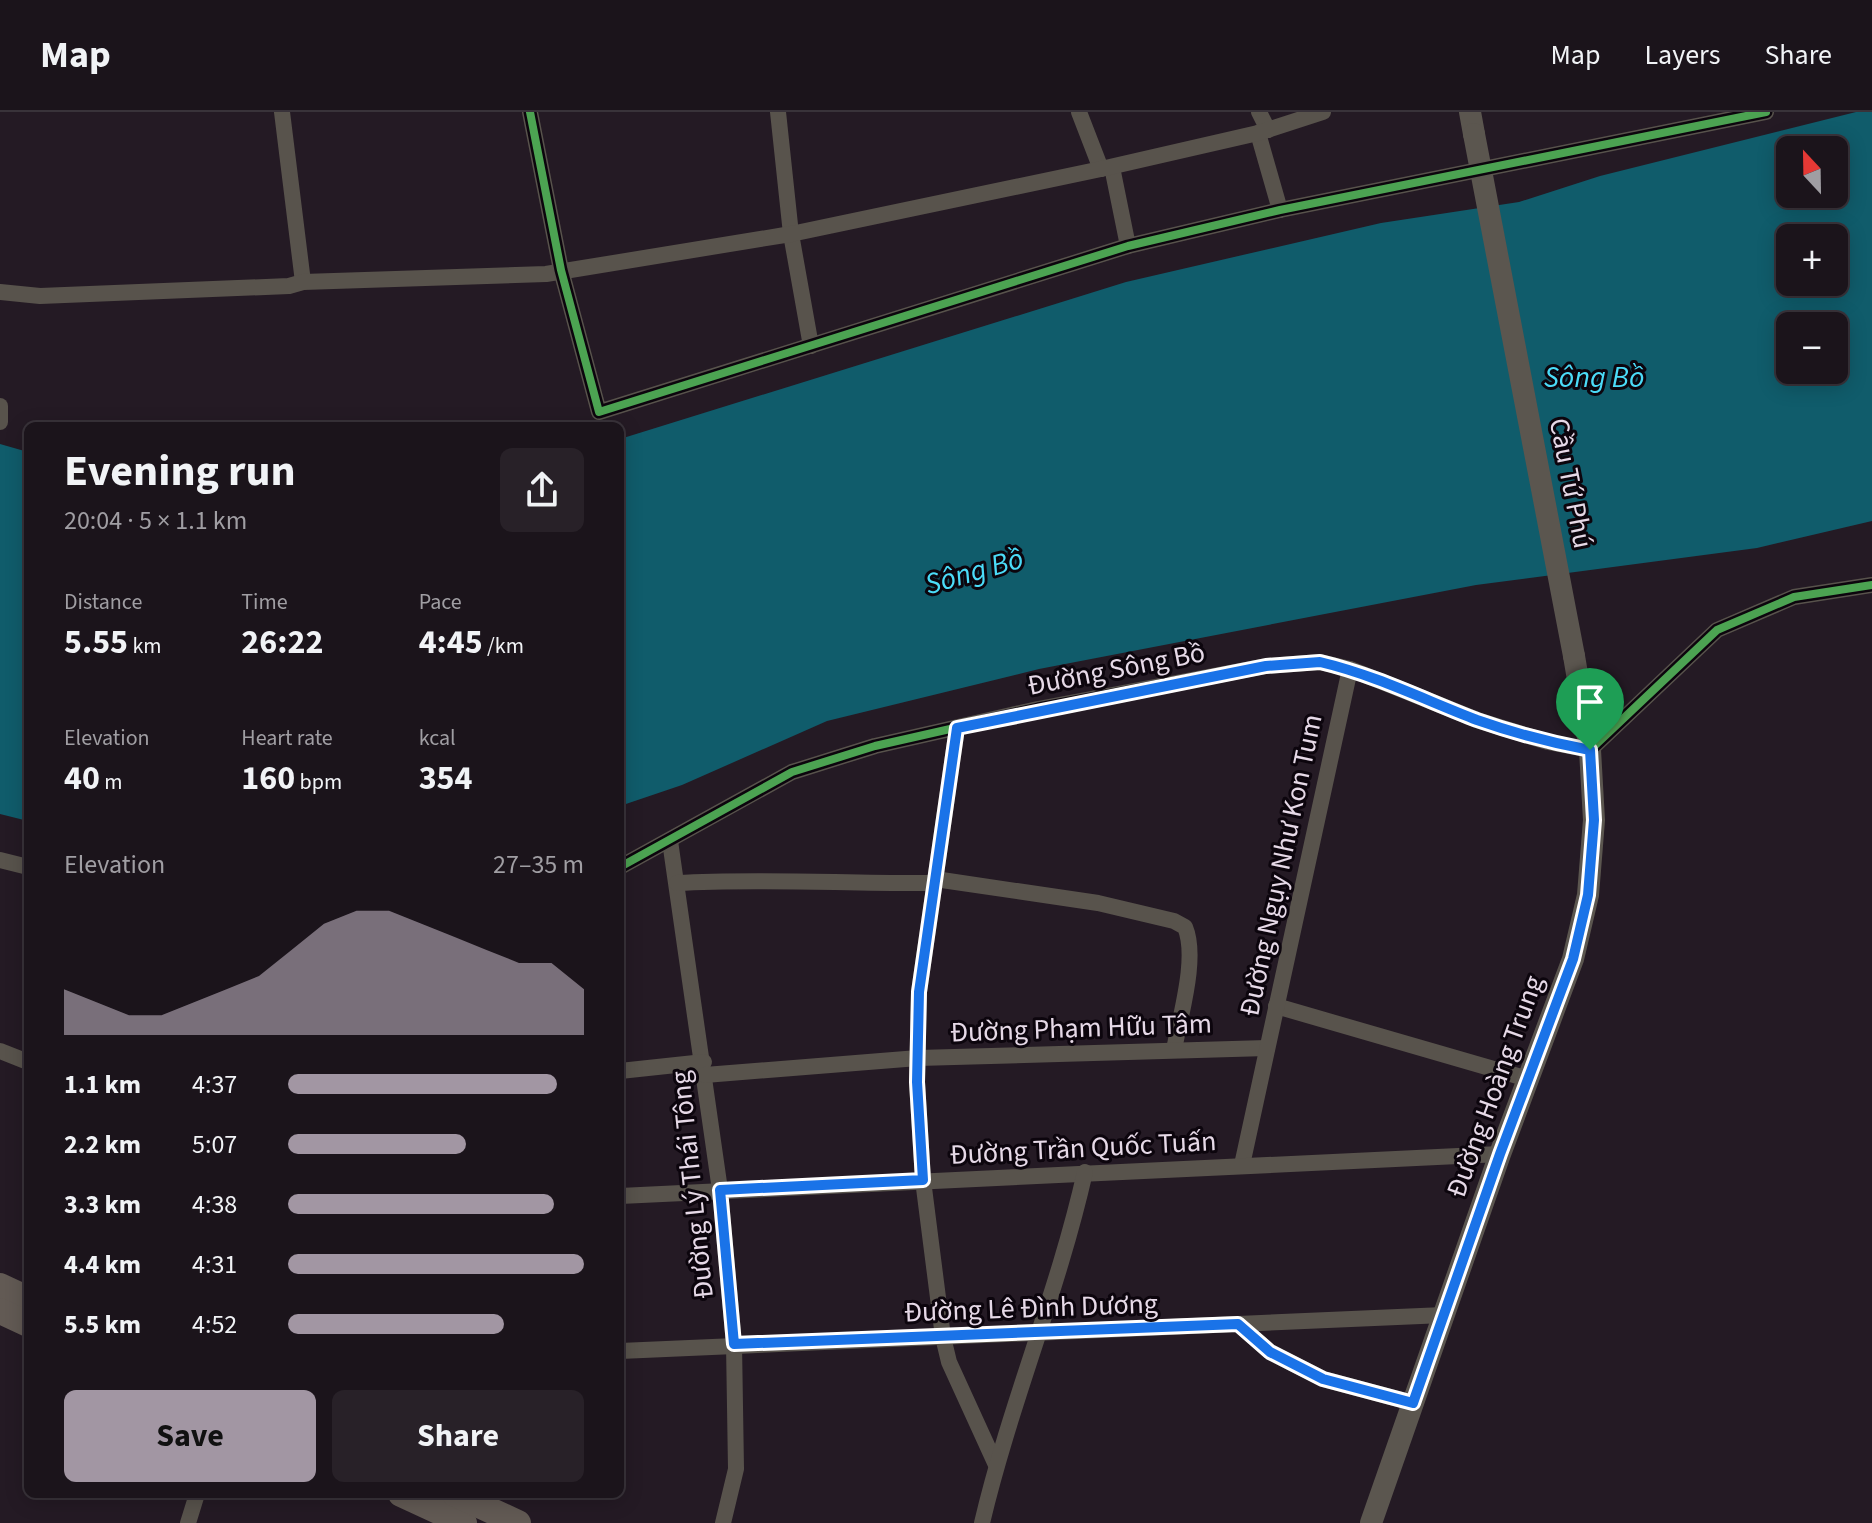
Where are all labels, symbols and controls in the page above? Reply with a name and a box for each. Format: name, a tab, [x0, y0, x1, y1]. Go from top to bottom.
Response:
text: Map	[40, 28, 111, 82]
text: Map	[1550, 35, 1600, 75]
text: Layers	[1644, 35, 1720, 75]
text: Share	[1764, 35, 1832, 75]
north arrow	[1776, 136, 1848, 208]
map controls	[1776, 136, 1848, 384]
button: +	[1776, 224, 1848, 296]
button: −	[1776, 312, 1848, 384]
water label: Sông Bồ	[1544, 356, 1644, 399]
street label: Cầu Tứ Phú	[1539, 415, 1603, 552]
text: Evening run	[64, 440, 296, 503]
button: share	[500, 448, 584, 532]
text: 20:04 · 5 × 1.1 km	[64, 502, 247, 539]
water label: Sông Bồ	[920, 537, 1028, 606]
text: Distance	[64, 586, 142, 618]
text: Time	[241, 586, 288, 618]
text: Pace	[419, 586, 462, 618]
text: 5.55	[64, 618, 128, 667]
text: 26:22	[241, 618, 323, 667]
text: 4:45	[419, 618, 483, 667]
text: km	[128, 630, 162, 662]
text: /km	[483, 630, 524, 662]
street label: Đường Sông Bồ	[1024, 632, 1208, 706]
pin	[1556, 668, 1624, 750]
icon: arrive	[1568, 680, 1612, 724]
street label: Đường Ngụy Như Kon Tum	[1229, 711, 1333, 1020]
text: Elevation	[64, 722, 150, 754]
text: Heart rate	[241, 722, 333, 754]
text: kcal	[419, 722, 456, 754]
text: 40	[64, 754, 100, 803]
text: 160	[241, 754, 295, 803]
text: 354	[419, 754, 473, 803]
text: m	[100, 766, 123, 798]
text: bpm	[295, 766, 342, 798]
text: Elevation	[64, 846, 165, 883]
text: 27–35 m	[493, 846, 584, 883]
street label: Đường Hoàng Trung	[1436, 970, 1554, 1203]
street label: Đường Phạm Hữu Tâm	[949, 1003, 1213, 1053]
text: 1.1 km	[64, 1066, 141, 1103]
text: 4:37	[192, 1066, 237, 1103]
street label: Đường Lý Thái Tông	[660, 1069, 724, 1301]
street label: Đường Trần Quốc Tuấn	[949, 1121, 1217, 1175]
text: 2.2 km	[64, 1126, 141, 1163]
text: 5:07	[192, 1126, 237, 1163]
text: 3.3 km	[64, 1186, 141, 1223]
text: 4:38	[192, 1186, 237, 1223]
text: 4.4 km	[64, 1246, 141, 1283]
text: 4:31	[192, 1246, 237, 1283]
street label: Đường Lê Đình Dương	[903, 1284, 1159, 1332]
text: 5.5 km	[64, 1306, 141, 1343]
text: 4:52	[192, 1306, 237, 1343]
button: Save	[64, 1390, 316, 1482]
button: Share	[332, 1390, 584, 1482]

